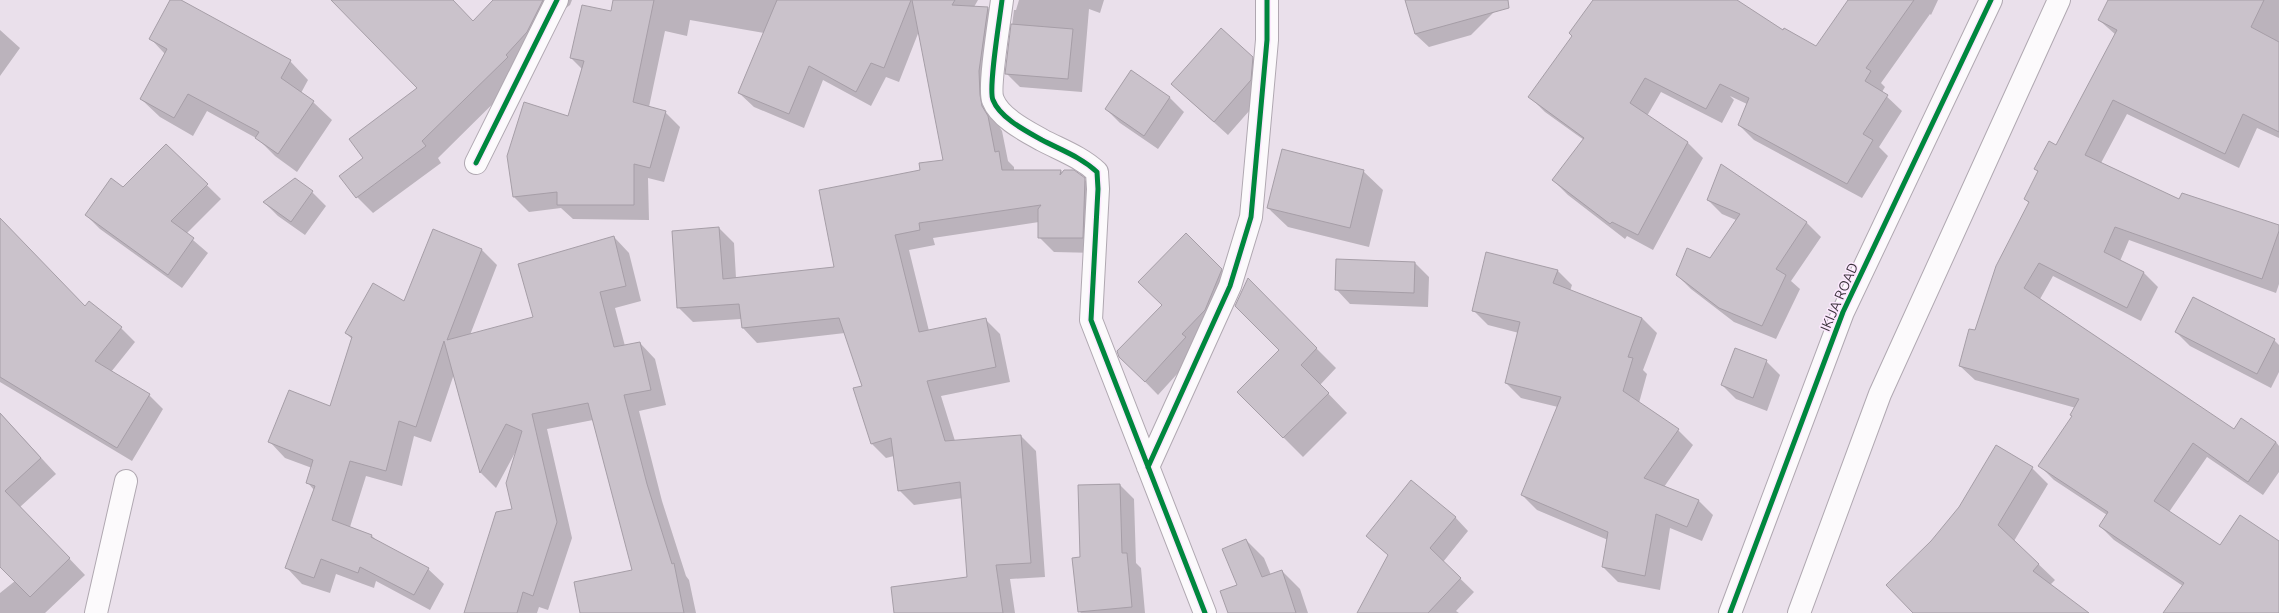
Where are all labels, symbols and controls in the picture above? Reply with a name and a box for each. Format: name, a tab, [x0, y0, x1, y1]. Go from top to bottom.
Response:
street label: IKIJA ROAD	[1817, 260, 1861, 334]

